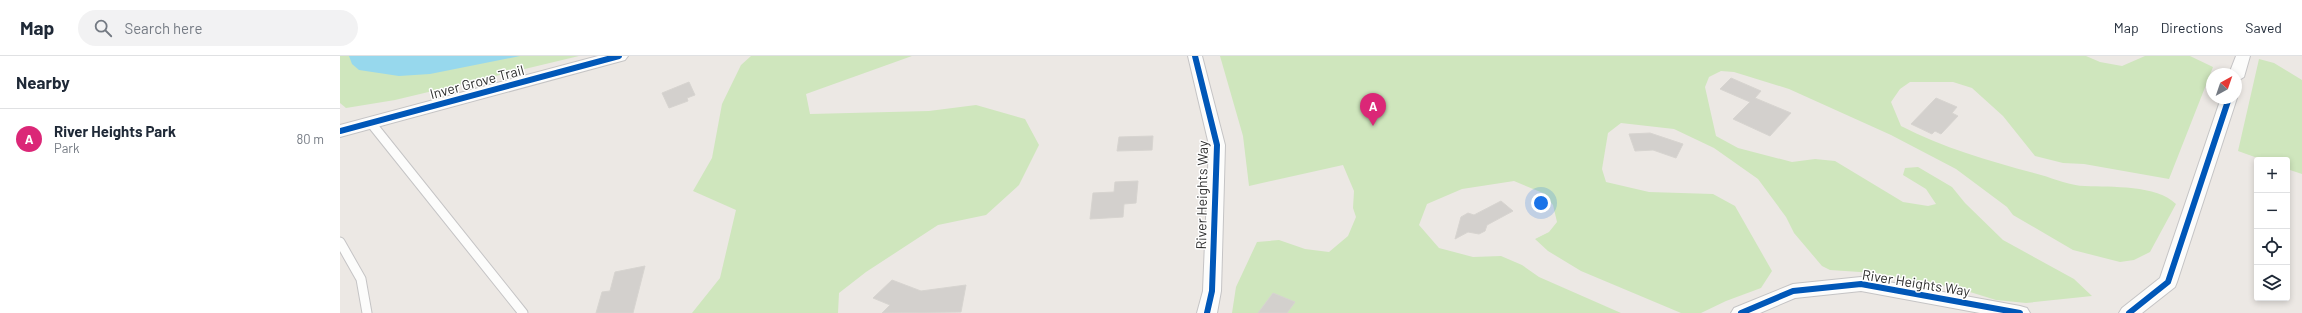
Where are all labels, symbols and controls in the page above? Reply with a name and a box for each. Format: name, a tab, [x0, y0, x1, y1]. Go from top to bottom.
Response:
search box	[78, 10, 358, 46]
text: Map	[20, 16, 54, 39]
icon: search	[92, 17, 114, 39]
text: Search here	[124, 19, 202, 37]
text: Map	[2114, 19, 2139, 36]
text: Directions	[2161, 19, 2223, 36]
text: Saved	[2245, 19, 2282, 36]
street label: Inver Grove Trail	[428, 61, 526, 102]
north arrow	[2206, 68, 2242, 104]
text: Nearby	[16, 72, 70, 92]
pin: A	[1360, 93, 1386, 126]
text: River Heights Park	[54, 122, 176, 140]
text: A	[25, 131, 33, 147]
text: 80 m	[297, 131, 324, 147]
text: Park	[54, 140, 80, 156]
street label: River Heights Way	[1192, 140, 1211, 250]
map controls	[2254, 157, 2290, 301]
button: +	[2254, 157, 2290, 193]
your location	[1531, 193, 1551, 213]
button: −	[2254, 193, 2290, 229]
button: locate	[2254, 229, 2290, 265]
button: layers	[2254, 265, 2290, 301]
street label: River Heights Way	[1861, 266, 1972, 300]

